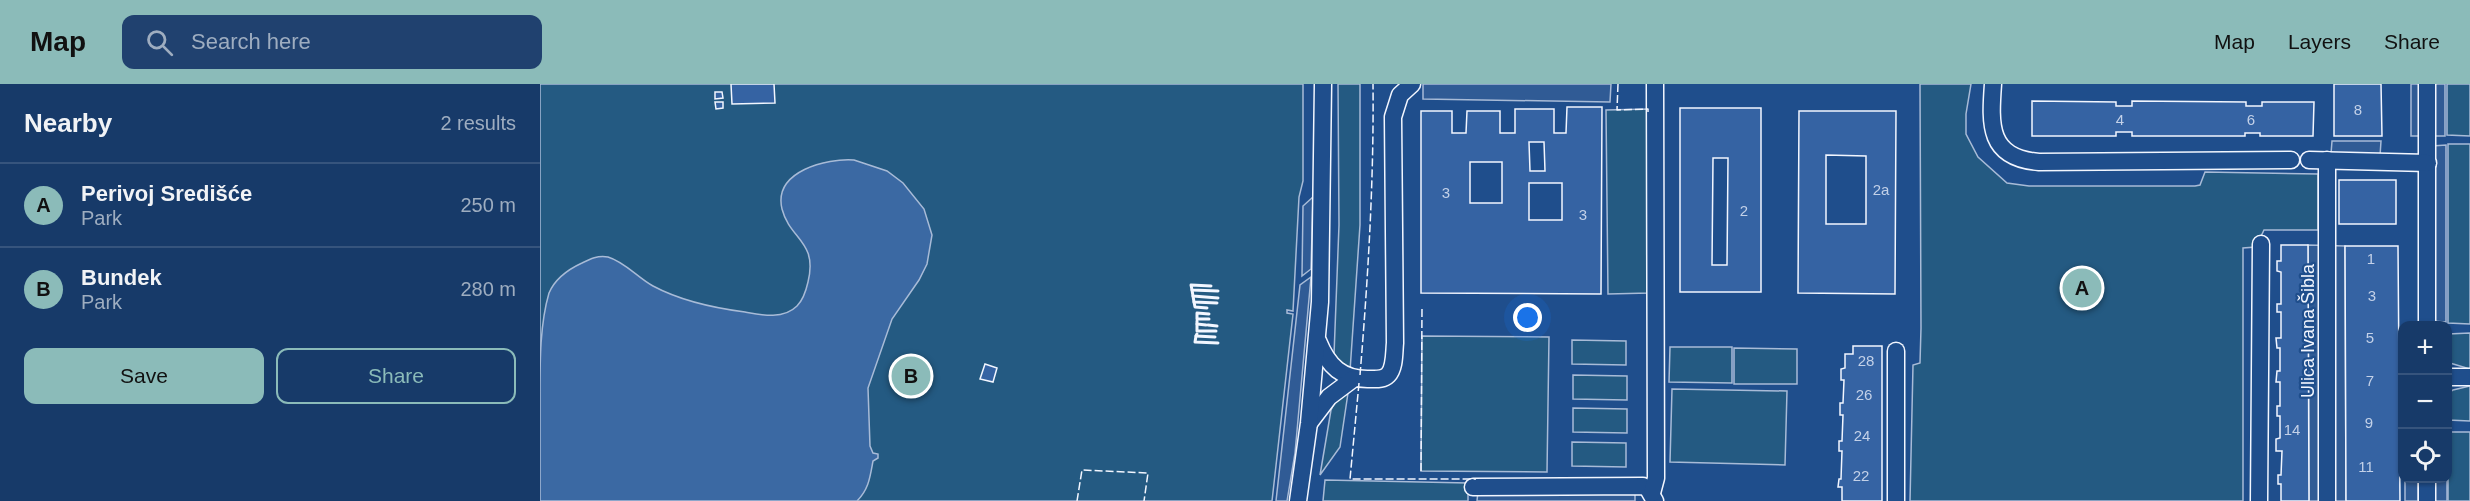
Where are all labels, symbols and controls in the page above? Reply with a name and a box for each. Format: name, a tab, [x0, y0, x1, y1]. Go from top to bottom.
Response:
search box	[122, 15, 542, 69]
text: Map	[30, 26, 86, 57]
icon: search	[143, 26, 176, 59]
text: Search here	[191, 29, 311, 54]
text: Map	[2214, 30, 2255, 53]
text: Layers	[2288, 30, 2351, 53]
text: Share	[2384, 30, 2440, 53]
house number: 8	[2354, 101, 2362, 118]
text: Nearby	[24, 108, 112, 138]
house number: 4	[2116, 111, 2124, 128]
house number: 6	[2247, 111, 2255, 128]
text: 2 results	[440, 112, 516, 134]
text: Perivoj Središće	[81, 181, 252, 206]
house number: 2a	[1873, 181, 1890, 198]
house number: 3	[1442, 184, 1450, 201]
text: A	[36, 194, 51, 216]
text: 250 m	[460, 194, 516, 216]
house number: 2	[1740, 202, 1748, 219]
house number: 3	[1579, 206, 1587, 223]
text: Park	[81, 207, 122, 229]
house number: 1	[2367, 250, 2375, 267]
street label: Ulica Ivana Šibla	[2297, 263, 2318, 398]
text: Bundek	[81, 265, 162, 290]
pin: A	[2062, 266, 2102, 310]
text: B	[36, 278, 51, 300]
text: 280 m	[460, 278, 516, 300]
house number: 3	[2368, 287, 2376, 304]
text: Park	[81, 291, 122, 313]
your location	[1513, 303, 1542, 332]
map controls	[2398, 321, 2452, 483]
button: +	[2398, 321, 2452, 375]
house number: 5	[2366, 329, 2374, 346]
button: Save	[24, 348, 264, 404]
button: Share	[276, 348, 516, 404]
house number: 28	[1858, 352, 1874, 369]
pin: B	[892, 354, 931, 398]
house number: 7	[2366, 372, 2374, 389]
button: −	[2398, 375, 2452, 429]
house number: 26	[1856, 386, 1872, 403]
house number: 9	[2365, 414, 2373, 431]
house number: 14	[2284, 421, 2300, 438]
house number: 24	[1854, 427, 1870, 444]
button: locate	[2398, 429, 2452, 483]
house number: 11	[2358, 458, 2374, 475]
house number: 22	[1853, 467, 1869, 484]

